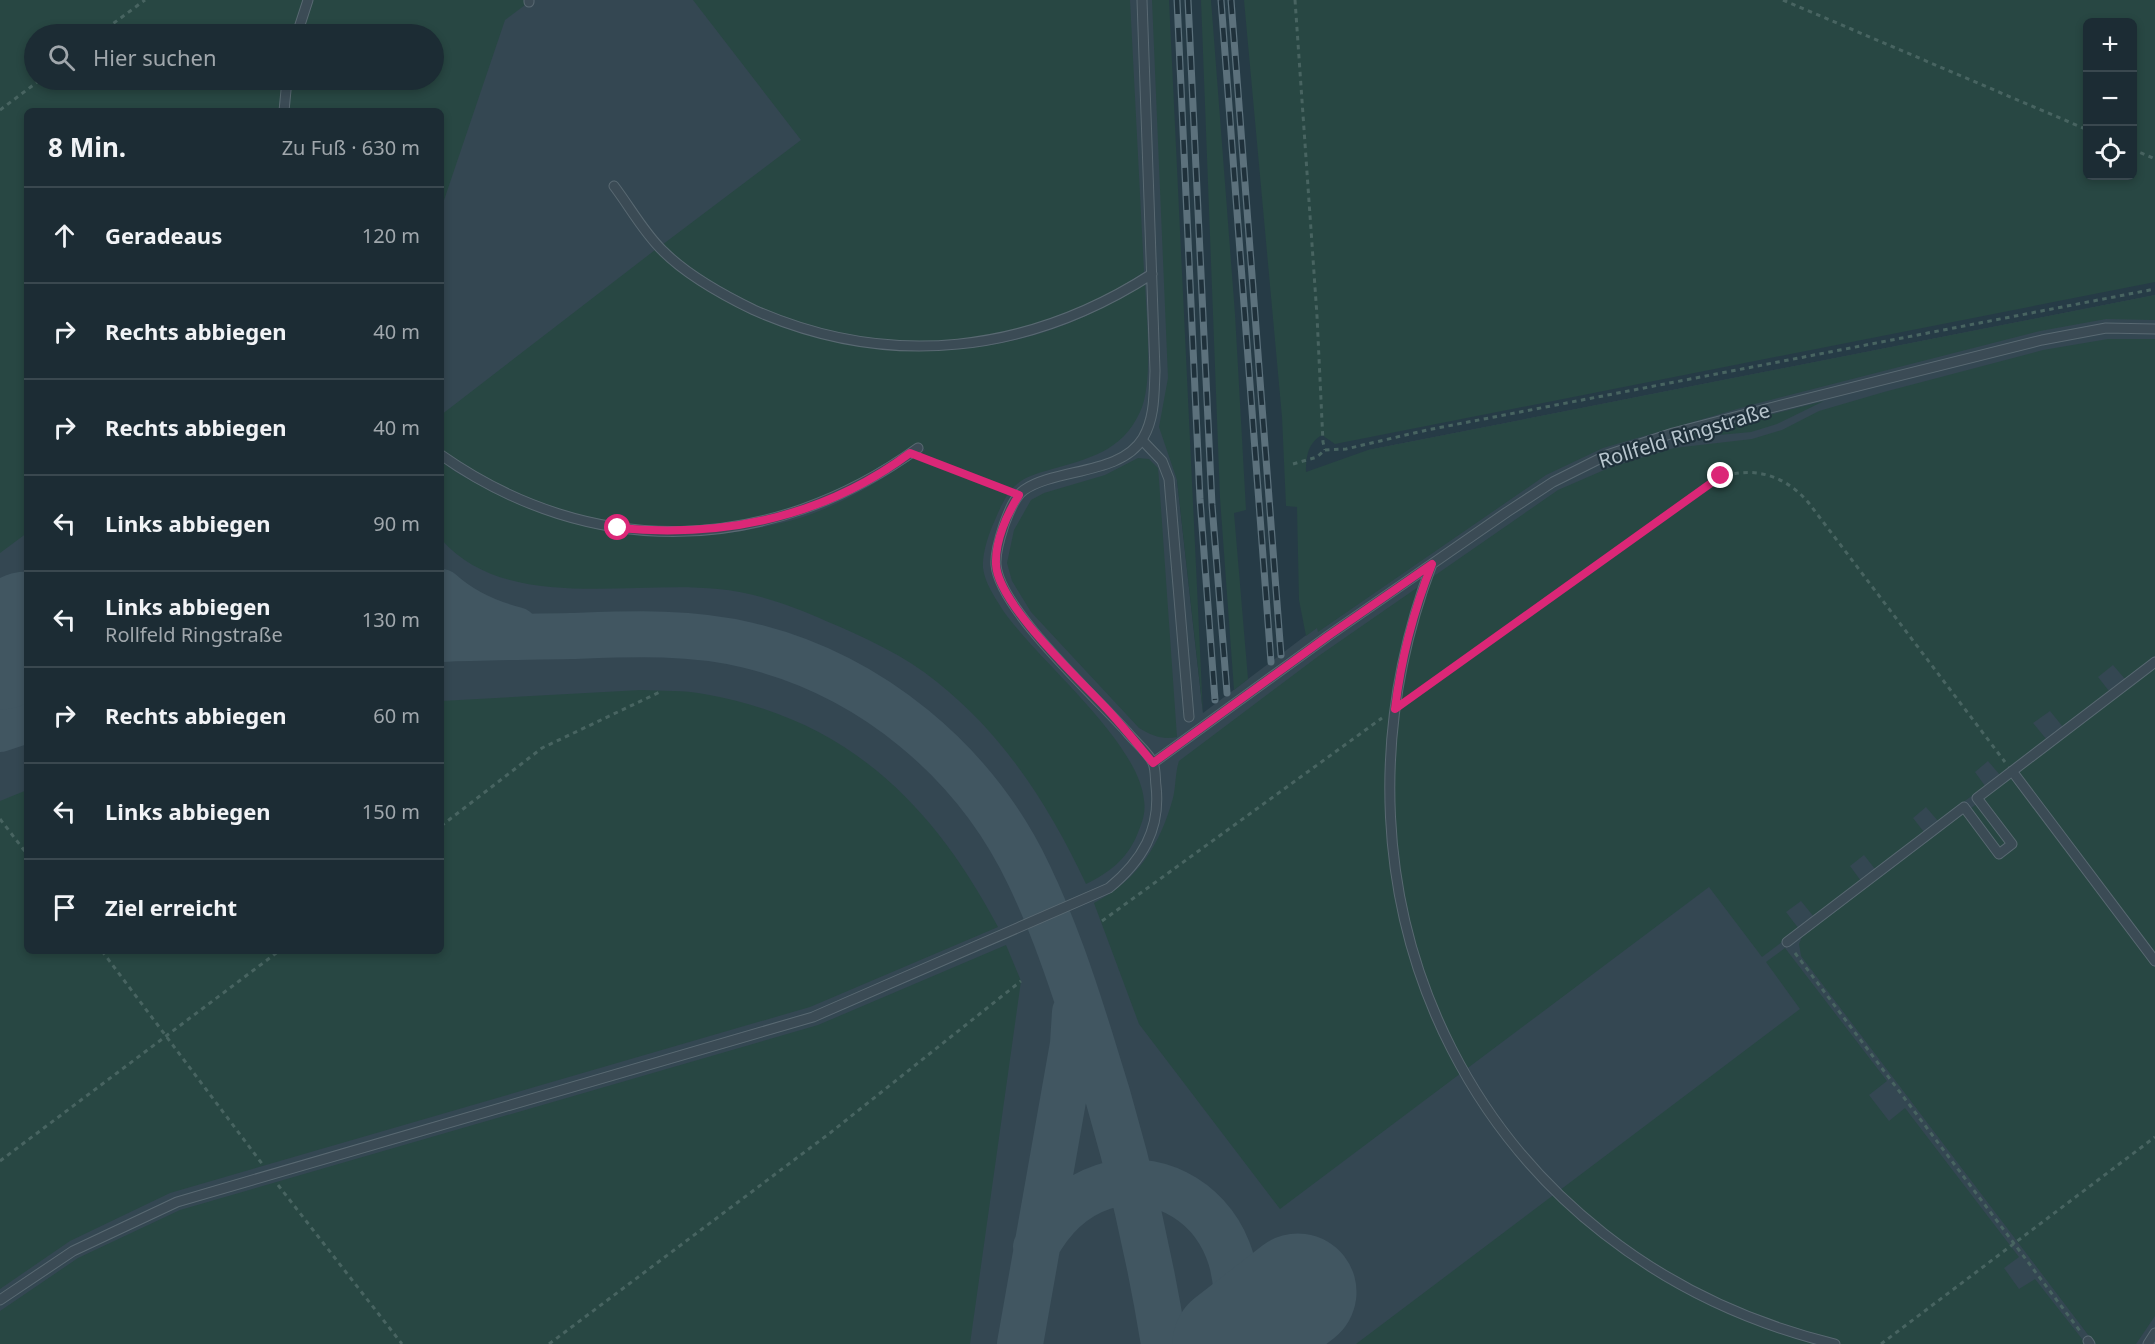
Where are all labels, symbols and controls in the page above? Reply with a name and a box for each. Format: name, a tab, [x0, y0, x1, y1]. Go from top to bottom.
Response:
map controls	[2083, 18, 2137, 180]
button: +	[2083, 18, 2137, 72]
search box	[24, 24, 444, 90]
icon: search	[45, 41, 78, 74]
text: Hier suchen	[93, 42, 217, 72]
button: −	[2083, 72, 2137, 126]
button: locate	[2083, 126, 2137, 180]
text: 8 Min.	[48, 129, 126, 165]
text: Zu Fuß · 630 m	[282, 134, 420, 161]
icon: ahead	[48, 219, 81, 252]
text: Geradeaus	[105, 220, 222, 250]
text: 120 m	[362, 222, 420, 249]
icon: right	[48, 315, 81, 348]
text: Rechts abbiegen	[105, 316, 287, 346]
text: 40 m	[373, 318, 420, 345]
street label: Rollfeld Ringstraße	[1595, 396, 1773, 474]
icon: right	[48, 411, 81, 444]
text: Rechts abbiegen	[105, 412, 287, 442]
text: 40 m	[373, 414, 420, 441]
route end	[1707, 462, 1733, 488]
icon: left	[48, 507, 81, 540]
text: Links abbiegen	[105, 508, 271, 538]
text: 90 m	[373, 510, 420, 537]
route start	[604, 514, 630, 540]
text: Links abbiegen	[105, 591, 271, 621]
icon: left	[48, 603, 81, 636]
text: 130 m	[362, 606, 420, 633]
text: Rollfeld Ringstraße	[105, 621, 283, 648]
icon: right	[48, 699, 81, 732]
text: Rechts abbiegen	[105, 700, 287, 730]
text: 60 m	[373, 702, 420, 729]
icon: left	[48, 795, 81, 828]
text: Links abbiegen	[105, 796, 271, 826]
text: 150 m	[362, 798, 420, 825]
icon: arrive	[48, 891, 81, 924]
text: Ziel erreicht	[105, 892, 237, 922]

